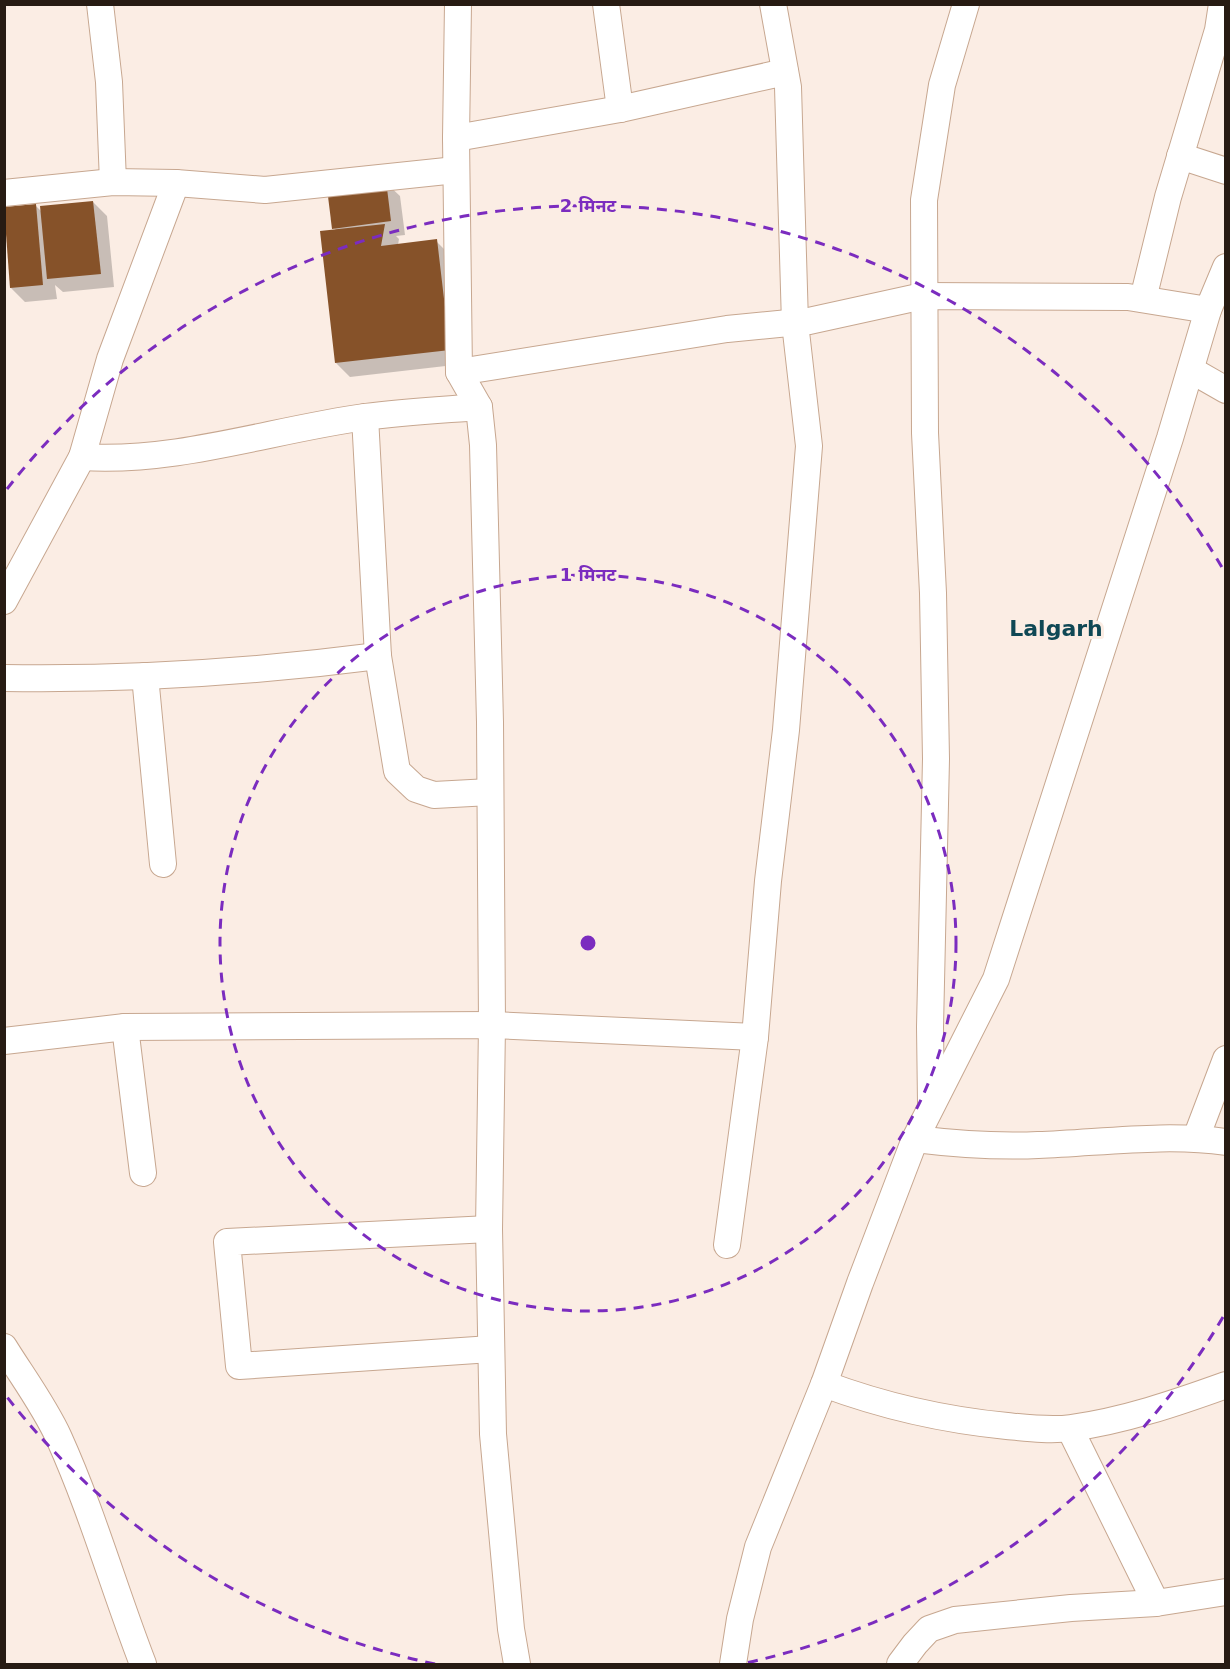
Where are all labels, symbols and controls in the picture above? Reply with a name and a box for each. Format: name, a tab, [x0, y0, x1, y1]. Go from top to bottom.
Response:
text: 2 मिनट	[560, 195, 617, 216]
text: 1 मिनट	[560, 564, 617, 585]
district label: Lalgarh	[1009, 616, 1103, 641]
centre of rings	[578, 933, 598, 953]

